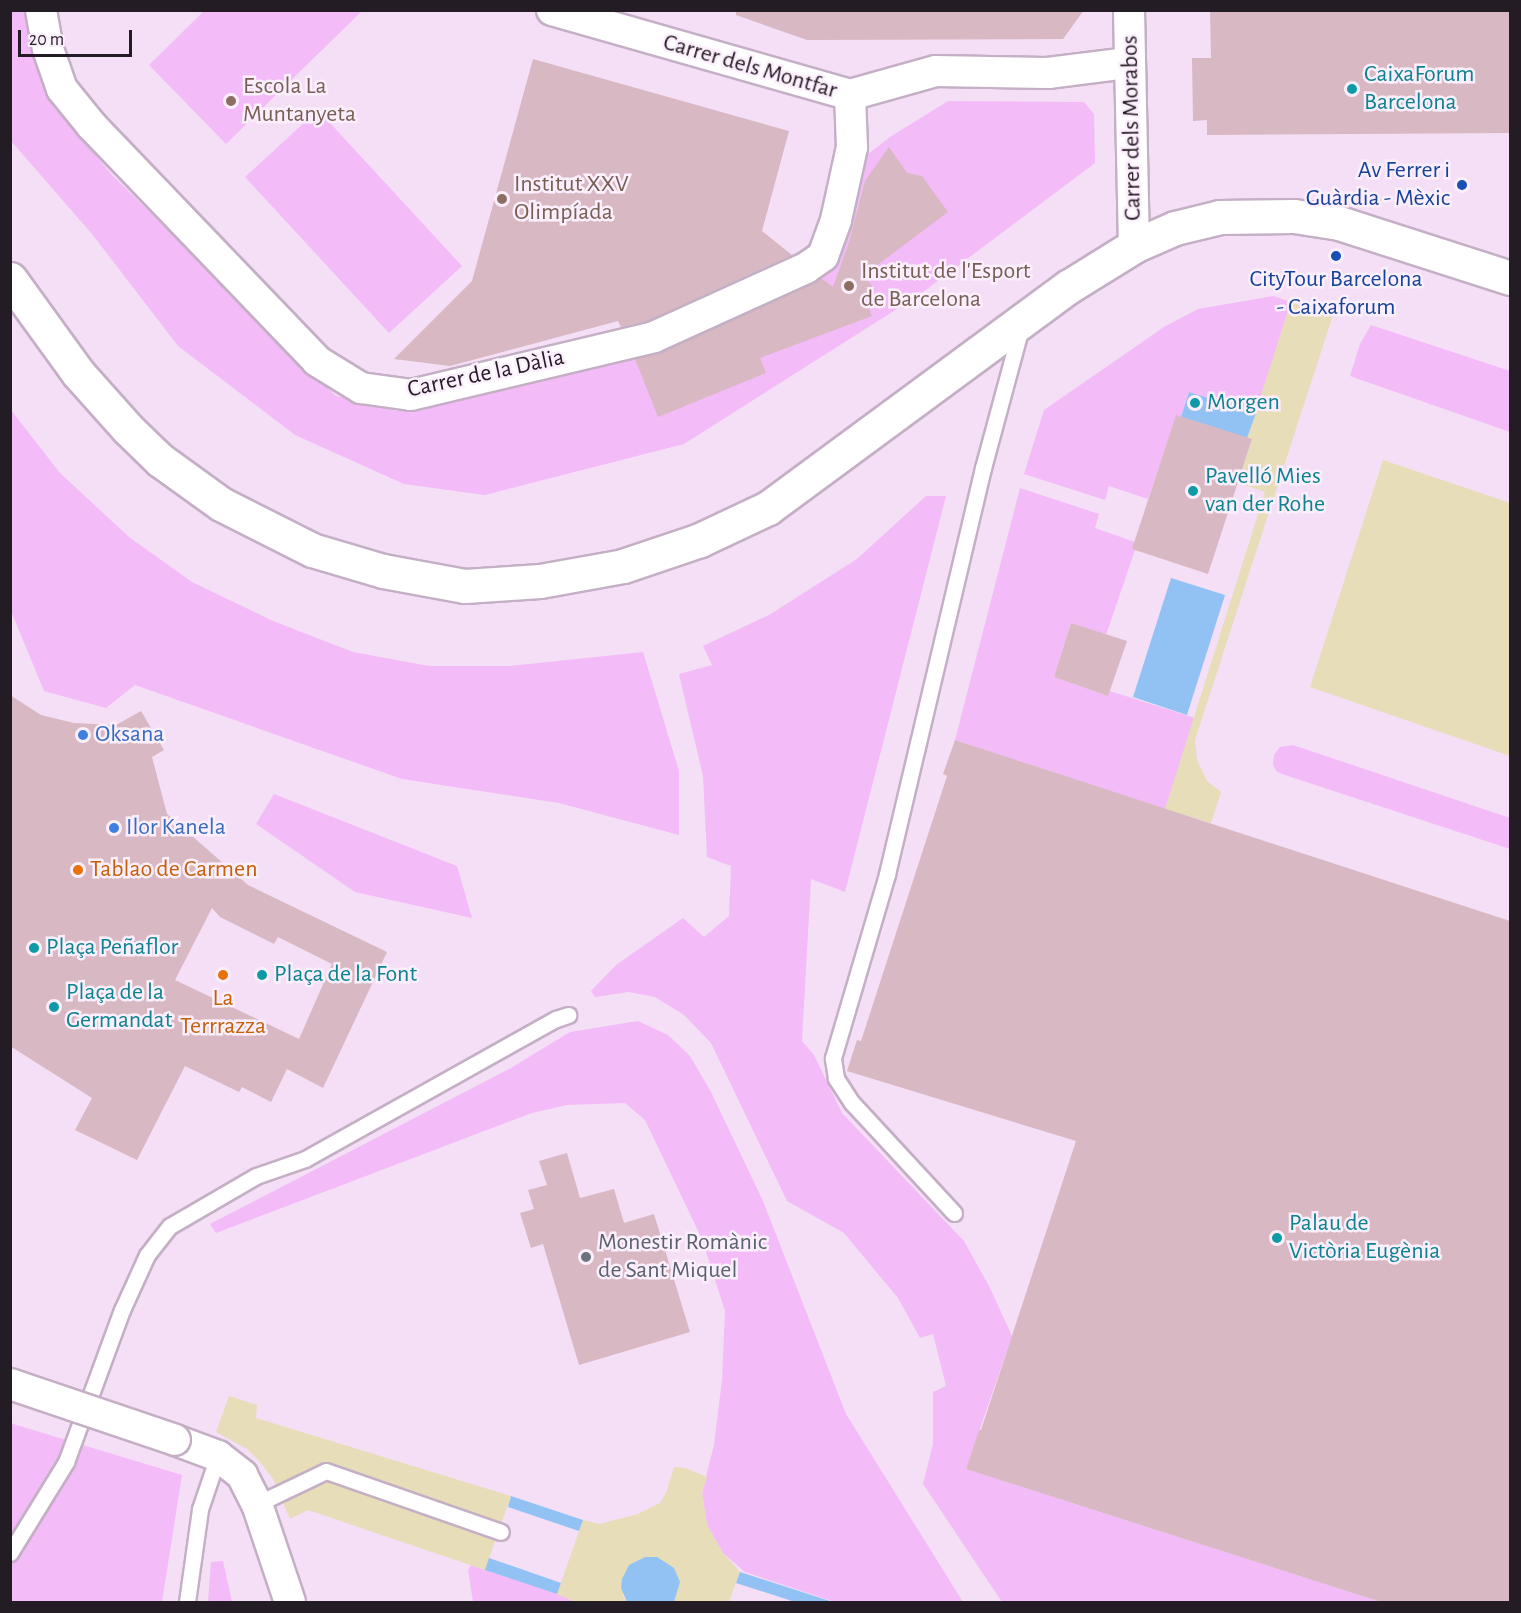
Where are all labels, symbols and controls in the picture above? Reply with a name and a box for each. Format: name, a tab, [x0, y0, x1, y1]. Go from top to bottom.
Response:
scale bar	[21, 18, 135, 56]
street label: Carrer dels Montfar	[660, 28, 840, 106]
text: 20 m	[29, 31, 64, 49]
street label: Carrer dels Morabos	[1116, 35, 1148, 221]
place label: CaixaForum Barcelona	[1364, 61, 1474, 117]
place label: Escola La Muntanyeta	[243, 73, 356, 129]
marker: CaixaForum Barcelona	[1345, 82, 1359, 96]
marker: Escola La Muntanyeta	[224, 94, 238, 108]
place label: Av Ferrer i Guàrdia - Mèxic	[1306, 157, 1450, 213]
place label: Institut XXV Olimpíada	[514, 171, 628, 227]
marker: Av Ferrer i Guàrdia - Mèxic	[1455, 178, 1469, 192]
marker: Institut XXV Olimpíada	[495, 192, 509, 206]
marker: CityTour Barcelona - Caixaforum	[1329, 249, 1343, 263]
place label: Institut de l'Esport de Barcelona	[861, 258, 1030, 314]
place label: CityTour Barcelona - Caixaforum	[1250, 266, 1422, 322]
marker: Institut de l'Esport de Barcelona	[842, 279, 856, 293]
street label: Carrer de la Dàlia	[405, 343, 567, 405]
place label: Morgen	[1207, 389, 1280, 417]
marker: Morgen	[1188, 396, 1202, 410]
place label: Pavelló Mies van der Rohe	[1205, 463, 1325, 519]
marker: Pavelló Mies van der Rohe	[1186, 484, 1200, 498]
place label: Oksana	[95, 721, 164, 749]
marker: Oksana	[76, 728, 90, 742]
place label: Ilor Kanela	[126, 814, 226, 842]
marker: Ilor Kanela	[107, 821, 121, 835]
place label: Tablao de Carmen	[90, 856, 258, 884]
marker: Tablao de Carmen	[71, 863, 85, 877]
place label: Plaça Peñaflor	[46, 934, 178, 962]
marker: Plaça Peñaflor	[27, 941, 41, 955]
place label: Plaça de la Font	[274, 961, 417, 989]
marker: La Terrrazza	[216, 968, 230, 982]
marker: Plaça de la Font	[255, 968, 269, 982]
place label: Plaça de la Germandat	[66, 979, 172, 1035]
place label: La Terrrazza	[180, 985, 266, 1041]
marker: Plaça de la Germandat	[47, 1000, 61, 1014]
place label: Palau de Victòria Eugènia	[1289, 1210, 1440, 1266]
place label: Monestir Romànic de Sant Miquel	[598, 1229, 767, 1285]
marker: Palau de Victòria Eugènia	[1270, 1231, 1284, 1245]
marker: Monestir Romànic de Sant Miquel	[579, 1250, 593, 1264]

